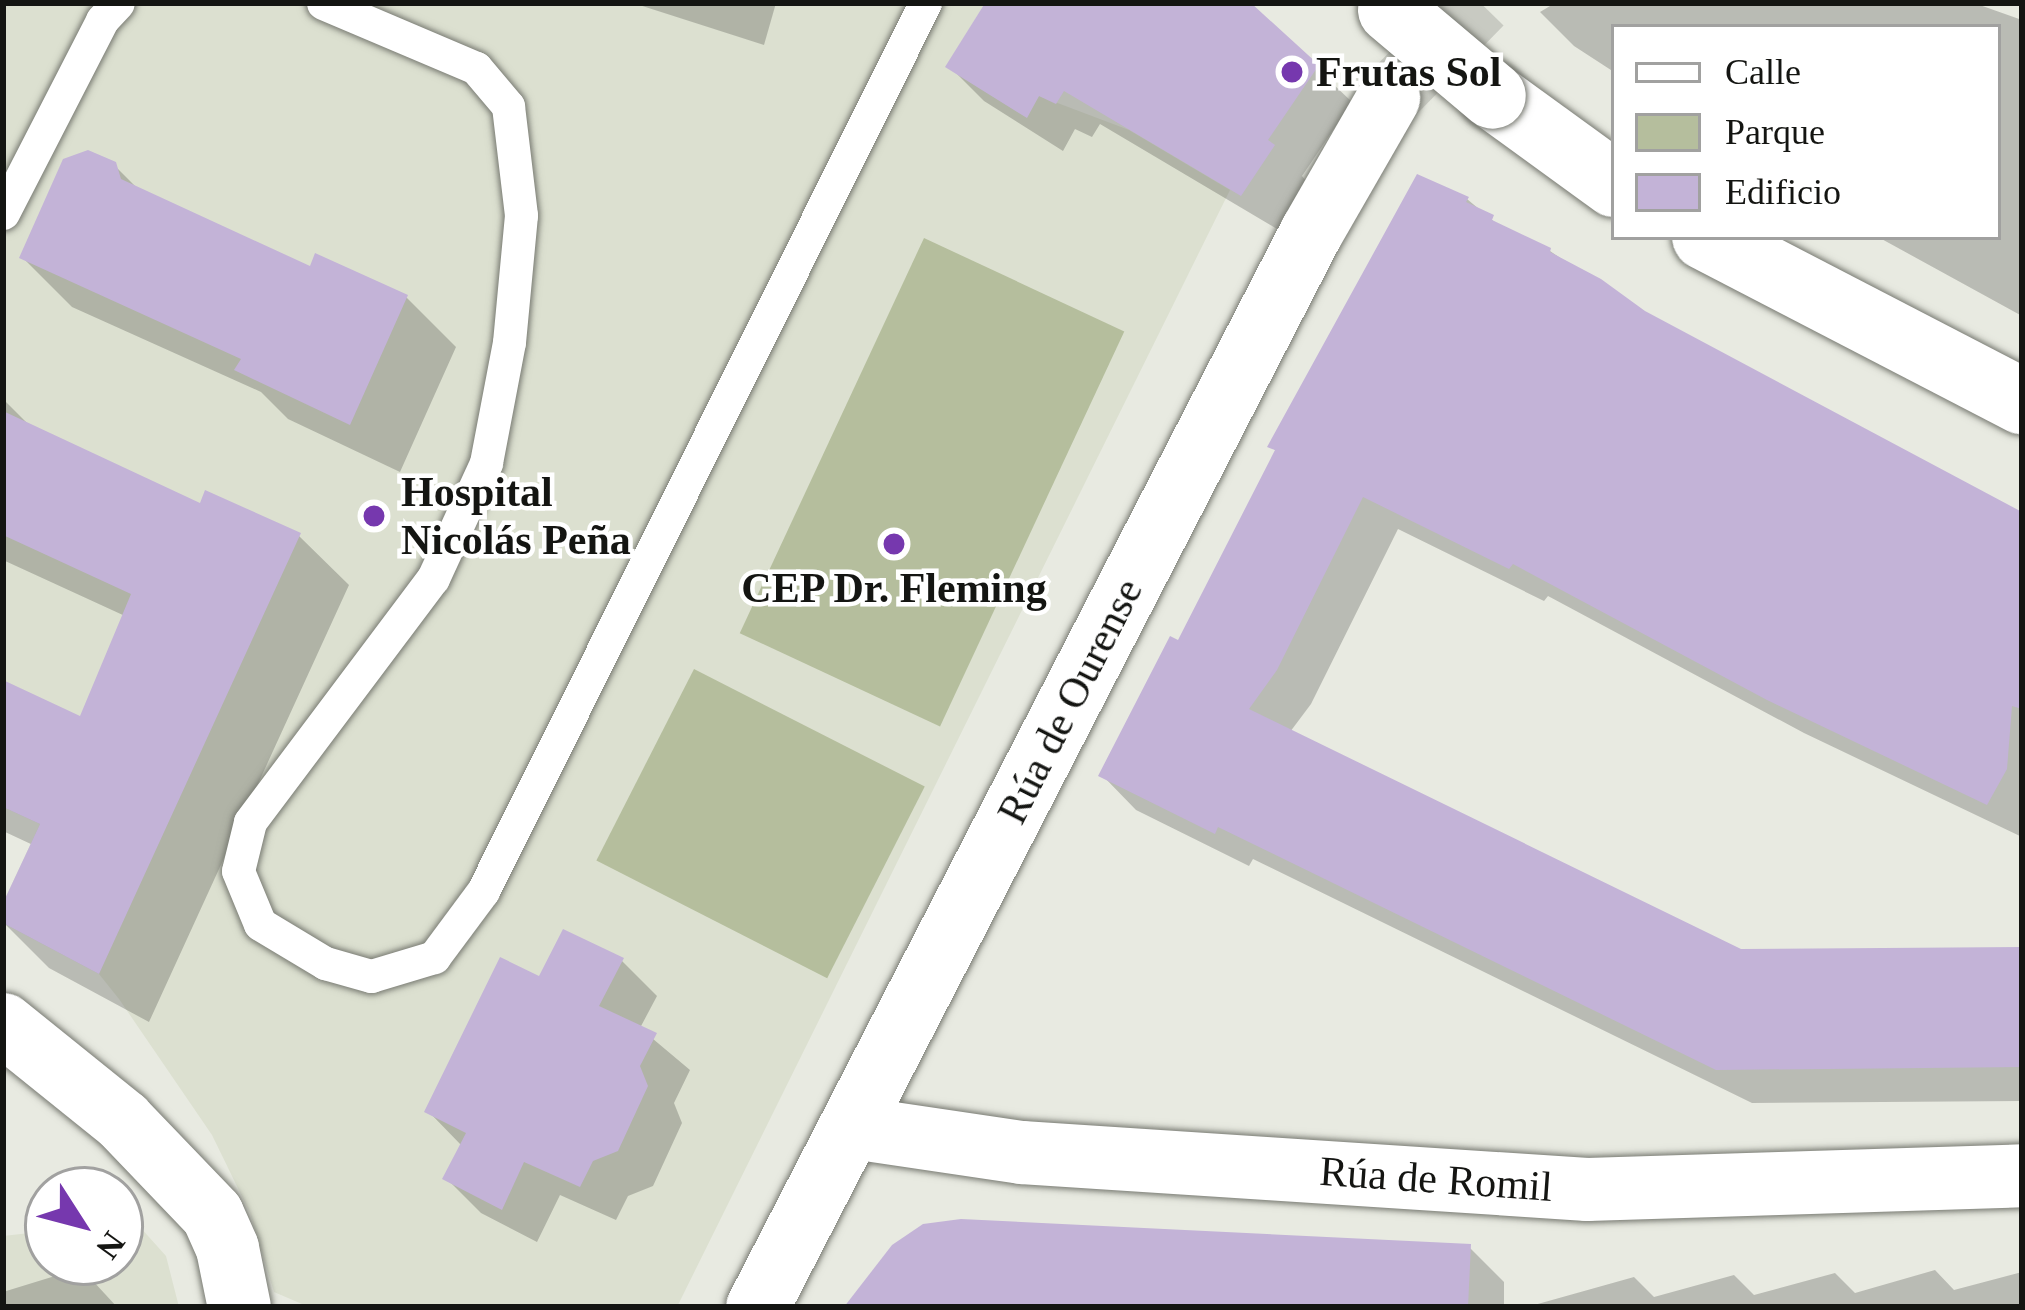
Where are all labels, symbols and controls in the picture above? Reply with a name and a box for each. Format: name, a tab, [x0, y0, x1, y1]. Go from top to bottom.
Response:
legend	[1611, 24, 2001, 240]
place label: Frutas Sol	[1316, 47, 1502, 97]
text: Calle	[1725, 52, 1801, 92]
marker: Frutas Sol	[1279, 59, 1305, 85]
text: Parque	[1725, 112, 1825, 152]
text: Edificio	[1725, 172, 1841, 212]
place label: Hospital Nicolás Peña	[401, 467, 631, 566]
marker: Hospital Nicolás Peña	[358, 500, 390, 532]
marker: CEP Dr. Fleming	[881, 531, 907, 557]
place label: CEP Dr. Fleming	[740, 563, 1048, 613]
street label: Rúa de Ourense	[987, 570, 1153, 832]
street label: Rúa de Romil	[1318, 1146, 1554, 1212]
north arrow	[24, 1166, 144, 1286]
text: N	[89, 1225, 132, 1266]

